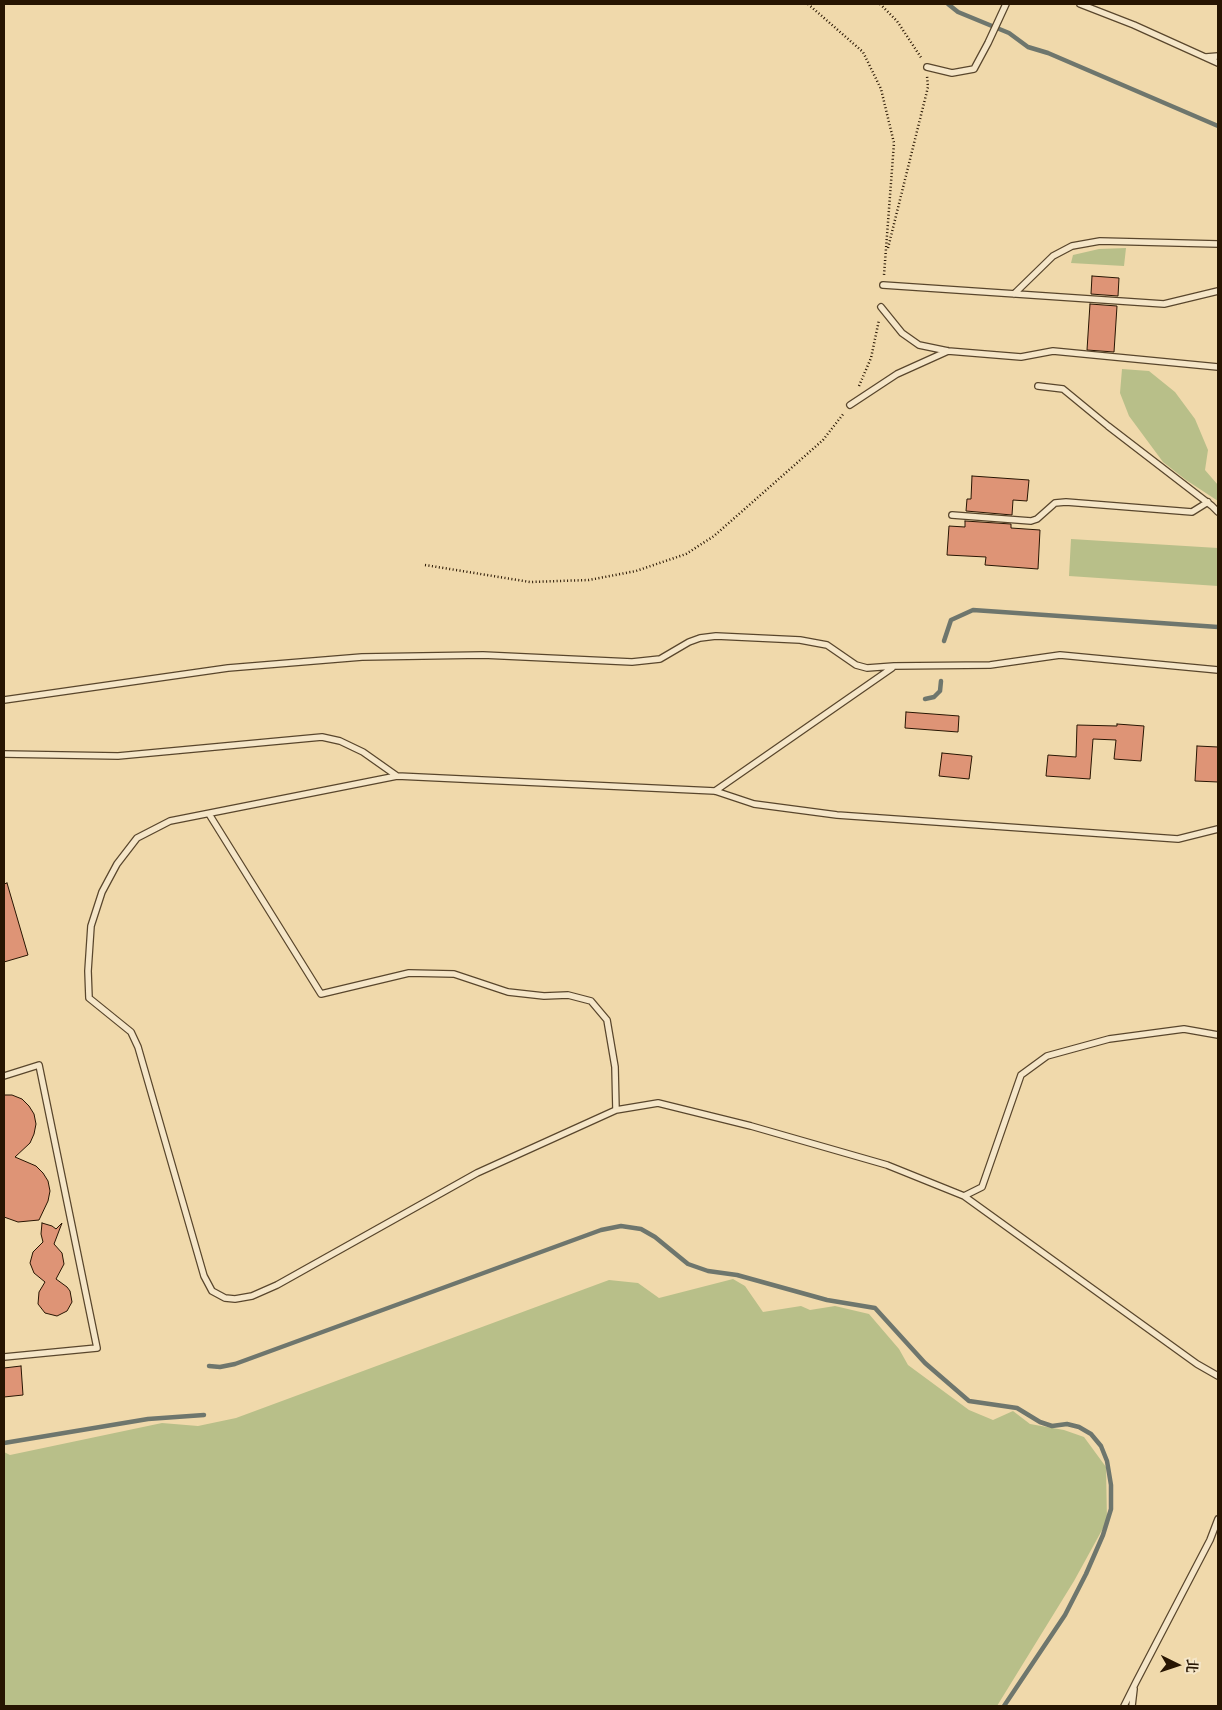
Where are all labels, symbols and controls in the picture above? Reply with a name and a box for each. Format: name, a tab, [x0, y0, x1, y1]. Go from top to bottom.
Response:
north arrow	[1152, 1640, 1202, 1690]
text: 北	[1181, 1658, 1202, 1674]

